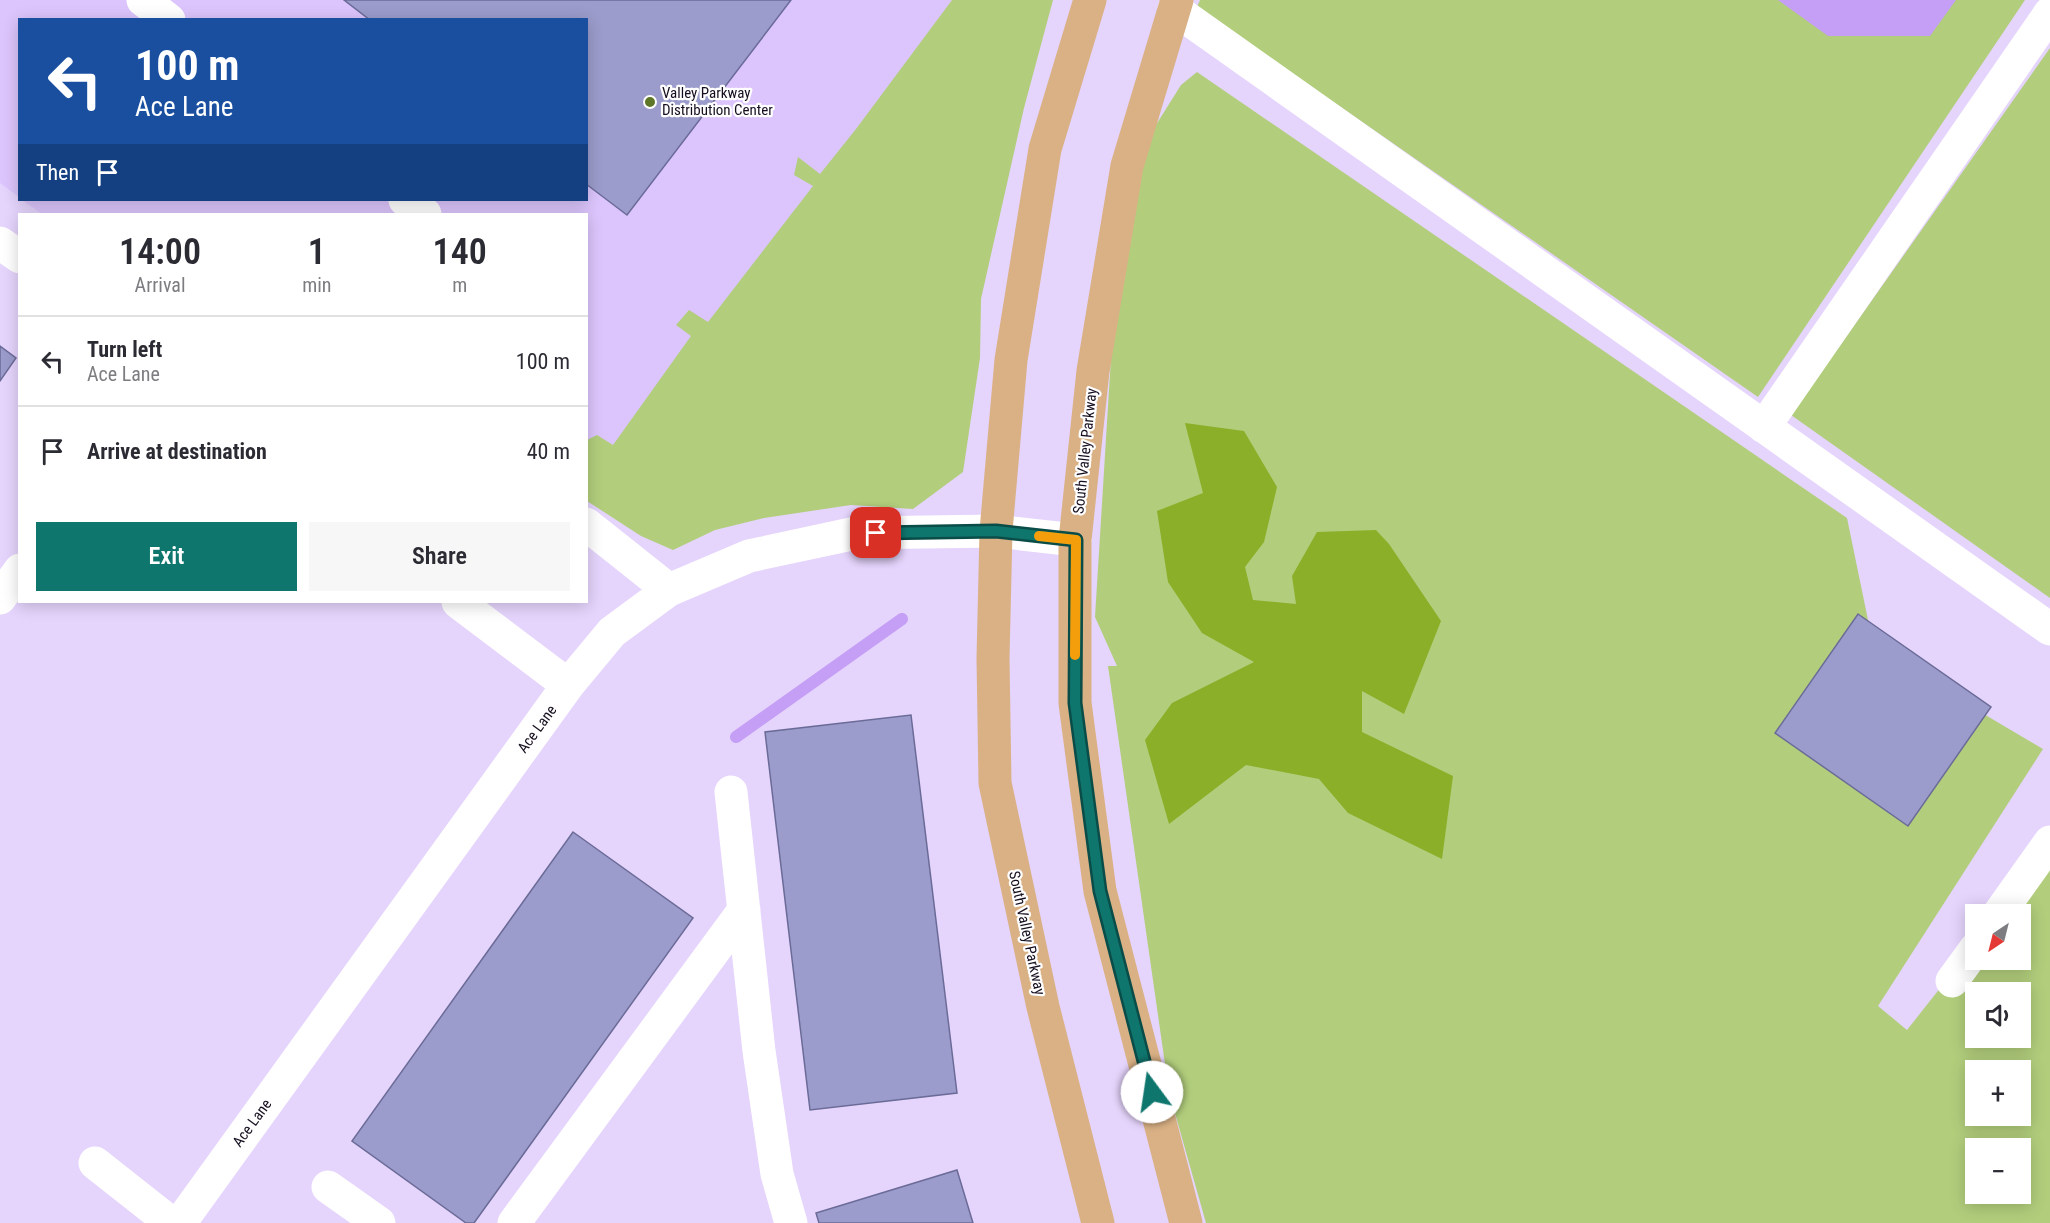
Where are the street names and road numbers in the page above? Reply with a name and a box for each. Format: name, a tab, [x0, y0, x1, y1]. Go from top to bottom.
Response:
street label: South Valley Parkway	[1069, 387, 1101, 515]
street label: Ace Lane	[514, 702, 560, 756]
street label: South Valley Parkway	[1005, 869, 1049, 997]
street label: Ace Lane	[229, 1096, 275, 1150]

